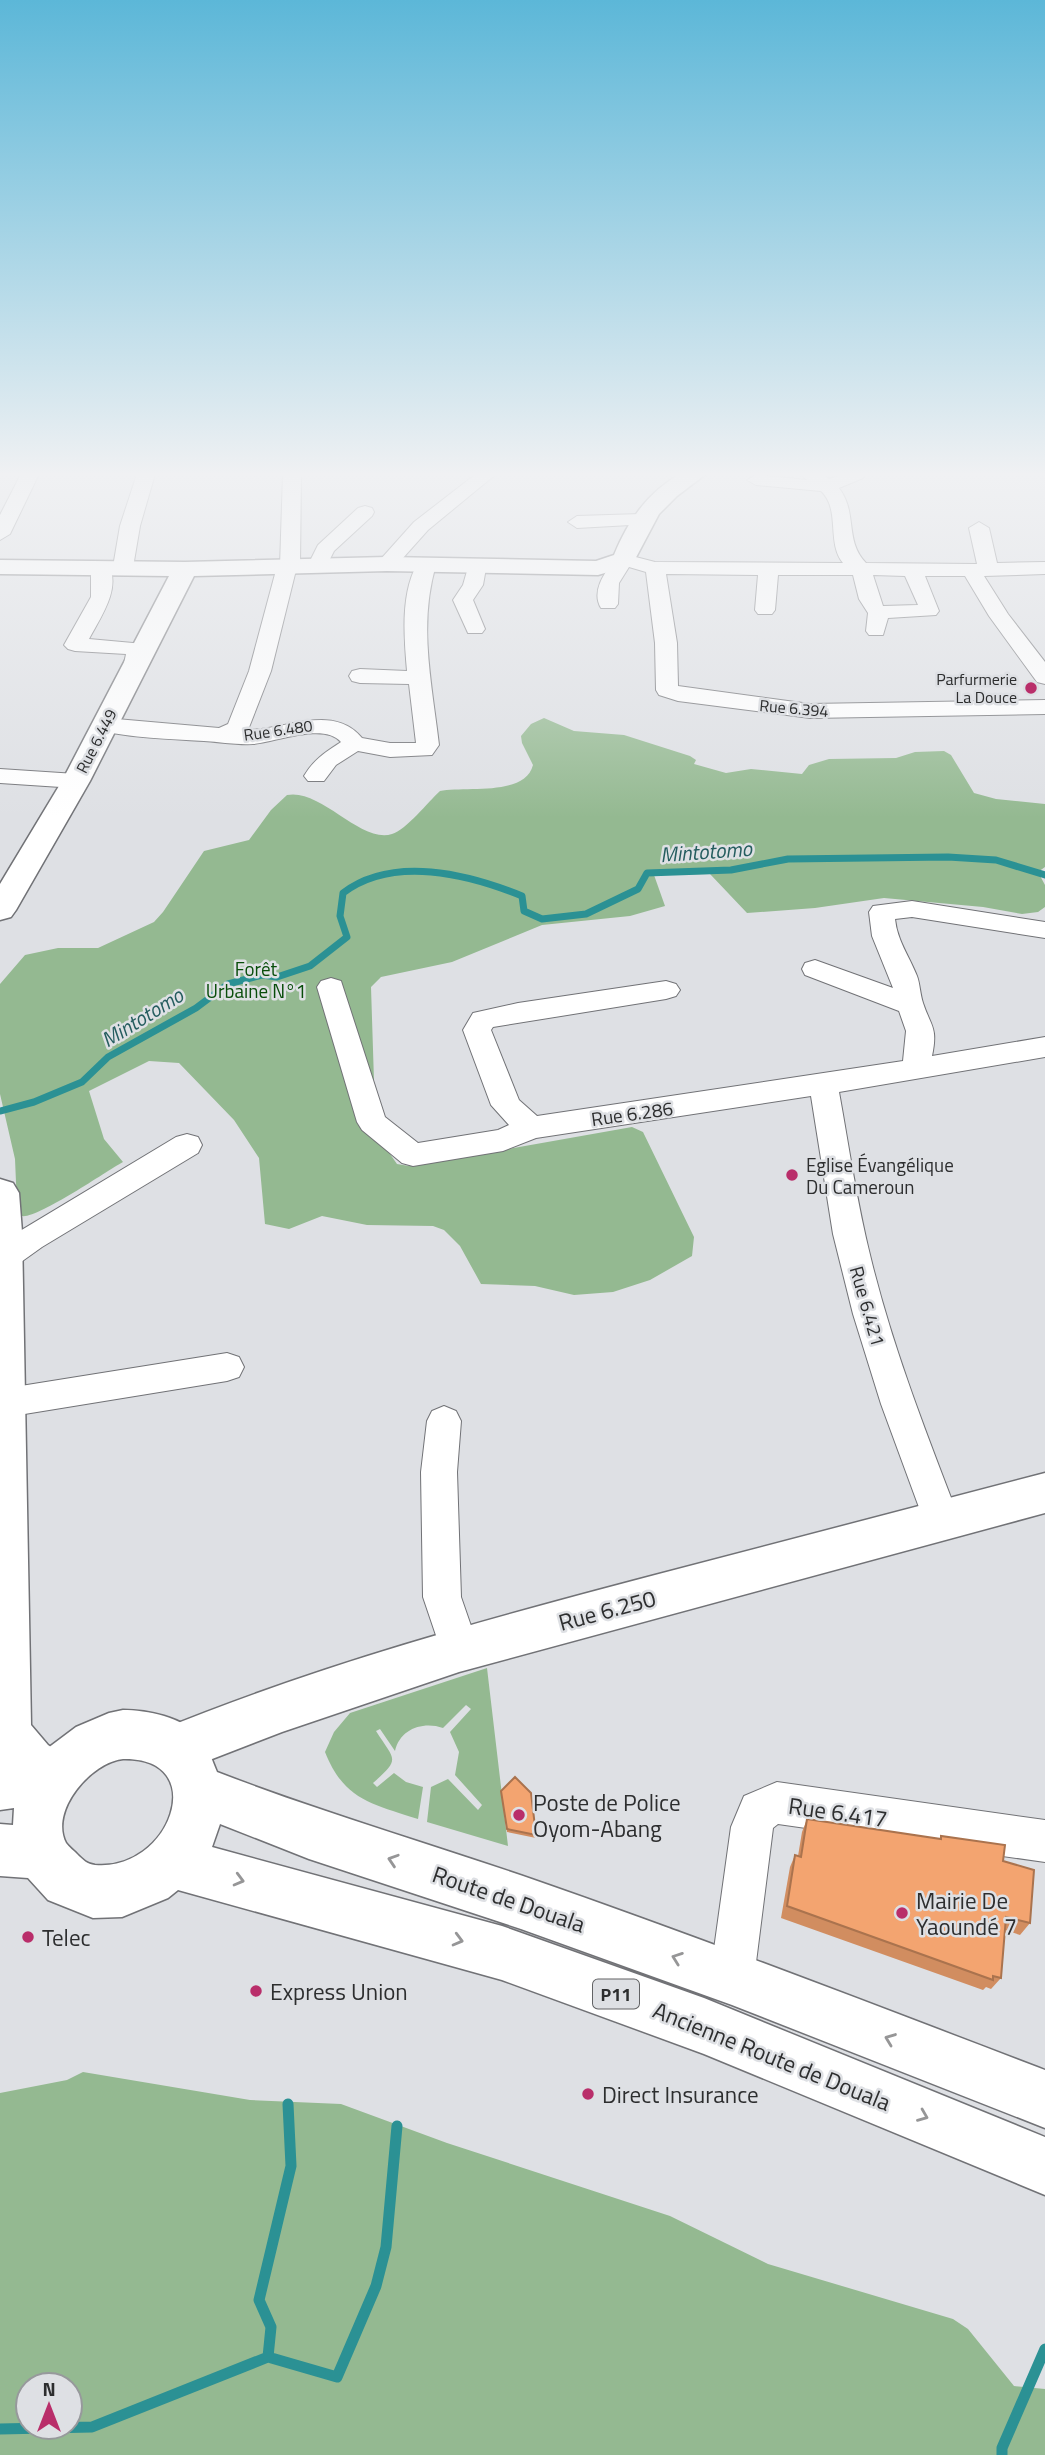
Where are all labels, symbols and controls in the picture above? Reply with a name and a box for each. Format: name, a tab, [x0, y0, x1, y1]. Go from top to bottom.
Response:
place label: Parfurmerie La Douce	[936, 667, 1017, 709]
marker: Parfurmerie La Douce	[1023, 680, 1039, 696]
street label: Rue 6.394	[758, 693, 830, 723]
street label: Rue 6.449	[70, 705, 122, 777]
street label: Rue 6.480	[242, 713, 314, 747]
water label: Mintotomo	[659, 832, 753, 870]
park label: Forêt Urbaine N°1	[206, 954, 306, 1005]
water label: Mintotomo	[95, 979, 190, 1055]
street label: Rue 6.286	[589, 1093, 675, 1133]
place label: Eglise Évangélique Du Cameroun	[806, 1150, 954, 1201]
marker: Eglise Évangélique Du Cameroun	[784, 1167, 800, 1183]
street label: Rue 6.421	[843, 1263, 893, 1349]
street label: Rue 6.250	[554, 1580, 660, 1640]
place label: Poste de Police Oyom-Abang	[533, 1785, 681, 1846]
street label: Rue 6.417	[786, 1788, 890, 1836]
marker: Poste de Police Oyom-Abang	[511, 1807, 527, 1823]
one-way arrow	[387, 1854, 399, 1868]
street label: Route de Douala	[428, 1856, 591, 1942]
one-way arrow	[233, 1872, 245, 1886]
place label: Mairie De Yaoundé 7	[916, 1883, 1017, 1944]
marker: Mairie De Yaoundé 7	[894, 1905, 910, 1921]
place label: Telec	[42, 1920, 91, 1955]
marker: Telec	[20, 1929, 36, 1945]
one-way arrow	[452, 1932, 464, 1947]
one-way arrow	[672, 1952, 684, 1966]
place label: Express Union	[270, 1974, 408, 2009]
road number: P11	[593, 1980, 639, 2008]
marker: Express Union	[248, 1983, 264, 1999]
street label: Ancienne Route de Douala	[648, 1992, 897, 2120]
one-way arrow	[884, 2033, 896, 2047]
place label: Direct Insurance	[602, 2077, 759, 2112]
marker: Direct Insurance	[580, 2086, 596, 2102]
one-way arrow	[916, 2107, 928, 2121]
north arrow	[14, 2371, 84, 2441]
text: N	[42, 2374, 56, 2403]

